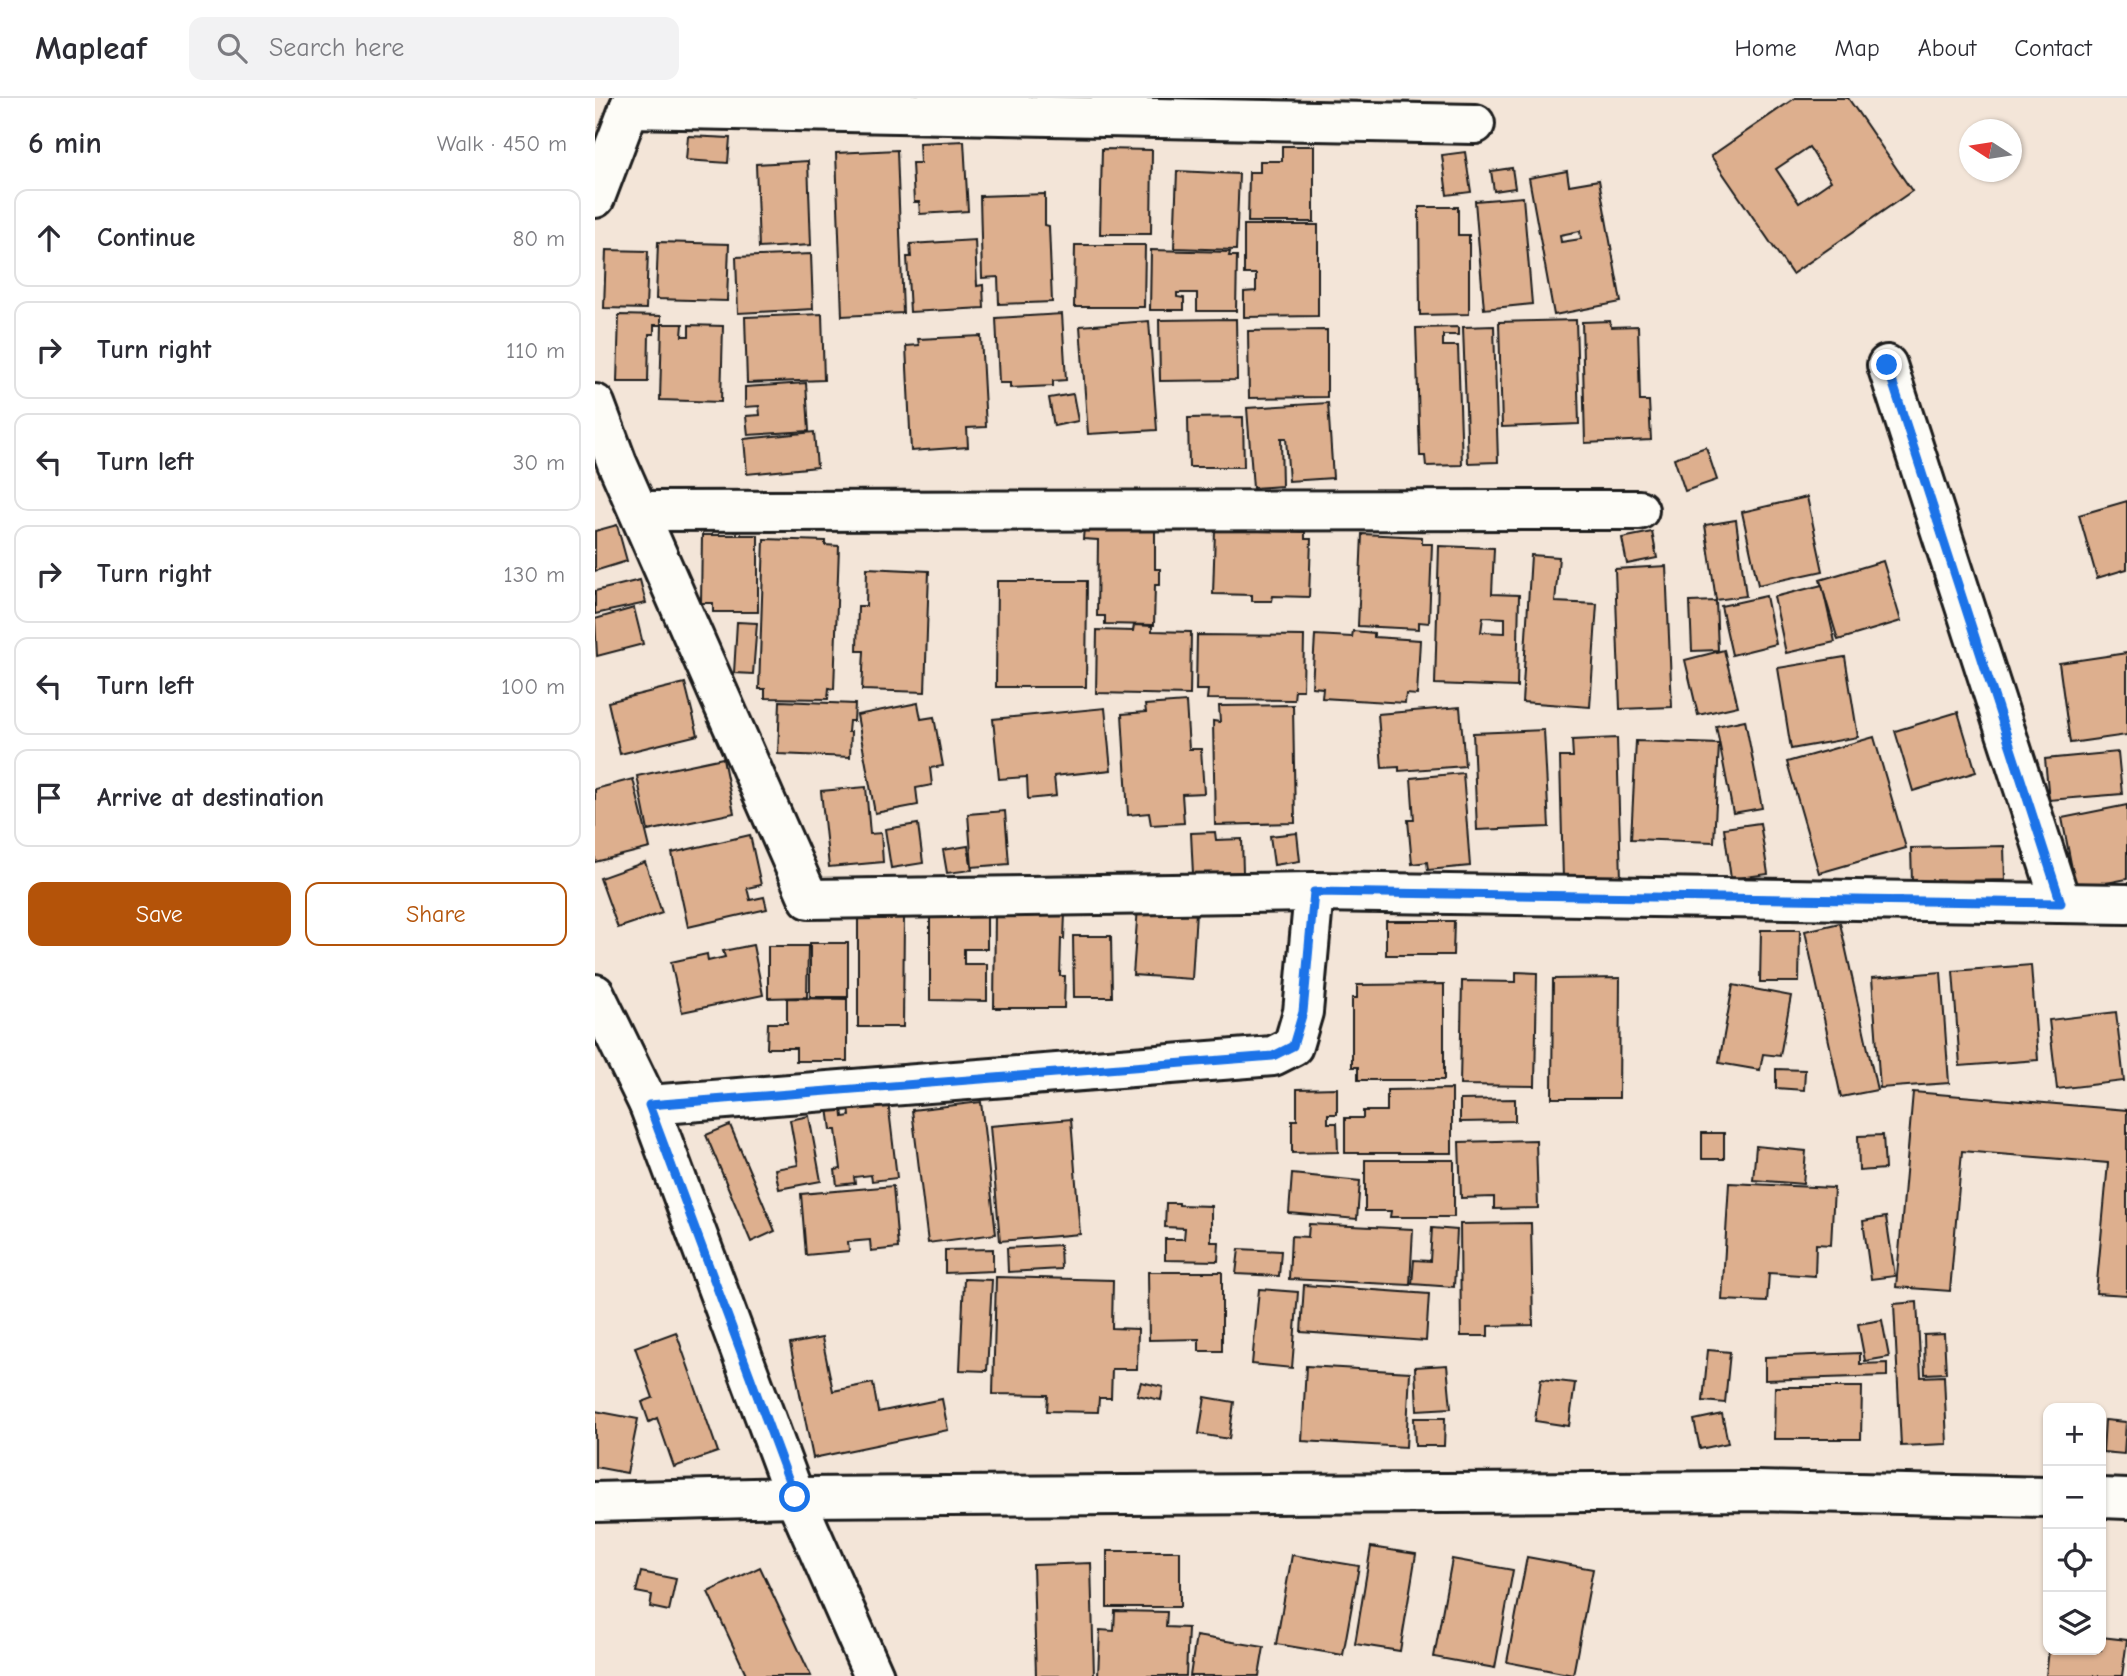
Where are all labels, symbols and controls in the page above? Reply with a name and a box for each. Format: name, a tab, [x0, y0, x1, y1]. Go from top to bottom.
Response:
search box	[189, 17, 679, 80]
text: Mapleaf	[35, 29, 147, 67]
icon: search	[213, 29, 251, 67]
text: Search here	[269, 33, 404, 63]
text: Home	[1735, 34, 1796, 62]
text: Map	[1834, 34, 1880, 62]
text: About	[1918, 34, 1976, 62]
text: Contact	[2014, 34, 2092, 62]
north arrow	[1959, 119, 2022, 182]
text: 6 min	[28, 126, 102, 161]
text: Walk · 450 m	[437, 130, 567, 157]
icon: ahead	[30, 219, 68, 257]
text: Continue	[97, 223, 195, 253]
text: 80 m	[512, 225, 565, 252]
icon: right	[30, 331, 68, 369]
text: Turn right	[97, 335, 211, 365]
text: 110 m	[506, 337, 565, 364]
route end	[1871, 349, 1902, 380]
icon: left	[30, 443, 68, 481]
text: Turn left	[97, 447, 194, 477]
text: 30 m	[513, 449, 565, 476]
icon: right	[30, 555, 68, 593]
text: Turn right	[97, 559, 211, 589]
text: 130 m	[504, 561, 565, 588]
icon: left	[30, 667, 68, 705]
text: Turn left	[97, 671, 194, 701]
text: 100 m	[501, 673, 565, 700]
icon: arrive	[30, 779, 68, 817]
text: Arrive at destination	[97, 783, 324, 813]
button: Save	[28, 882, 291, 946]
button: Share	[305, 882, 567, 946]
map controls	[2043, 1403, 2106, 1655]
button: +	[2043, 1403, 2106, 1466]
button: −	[2043, 1466, 2106, 1529]
route start	[779, 1481, 810, 1512]
button: locate	[2043, 1529, 2106, 1592]
button: layers	[2043, 1592, 2106, 1655]

